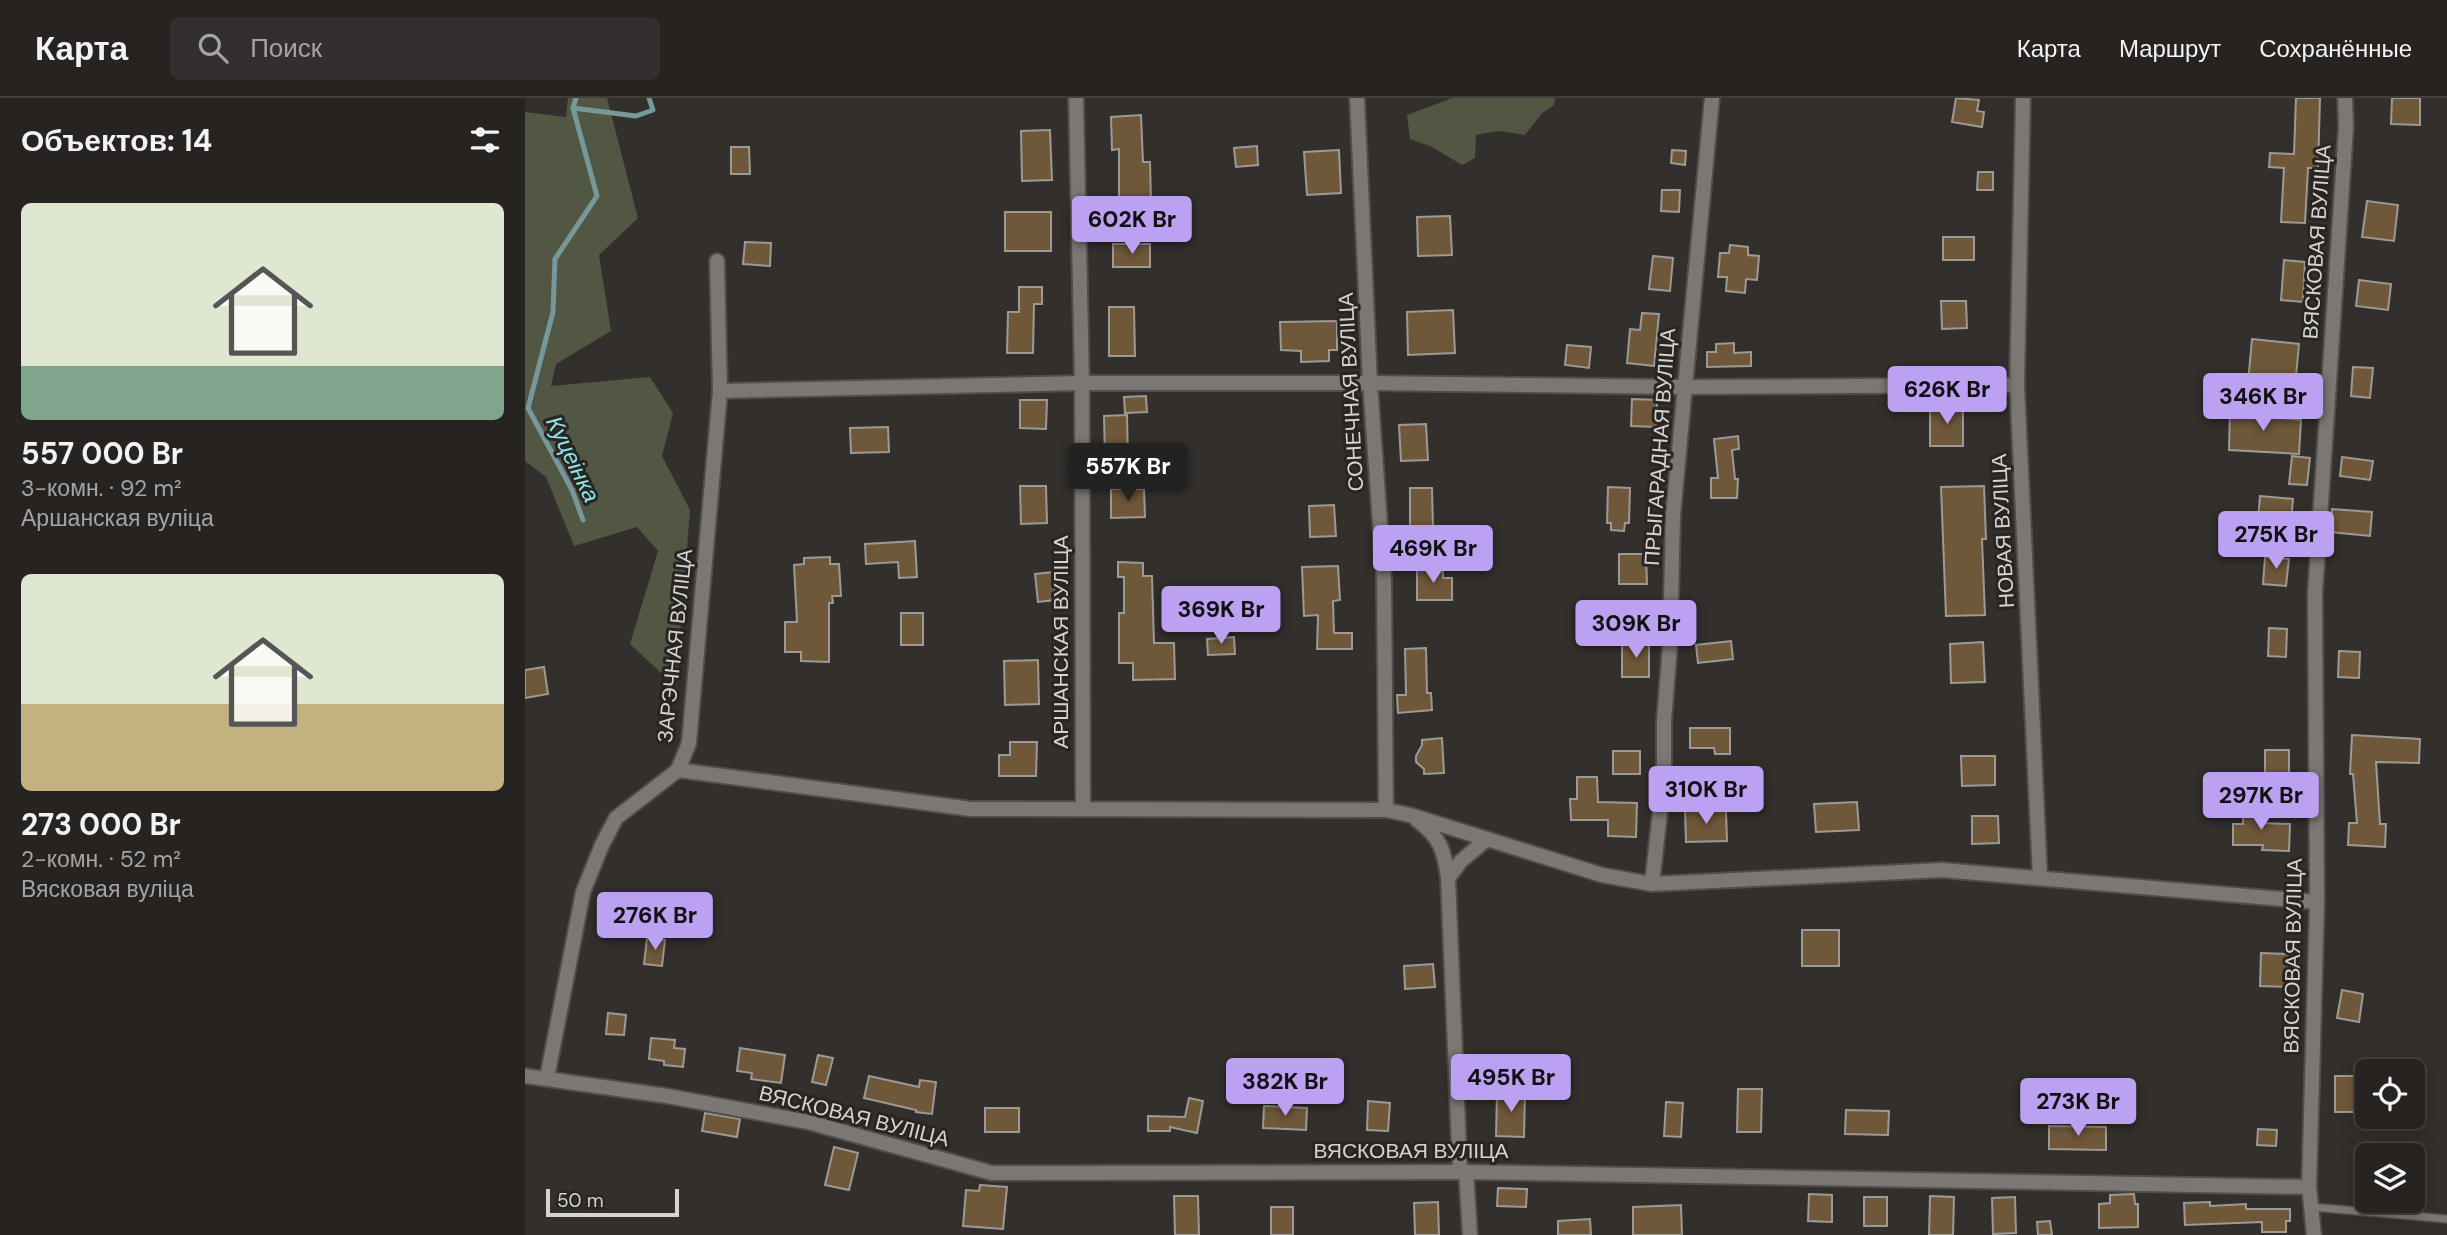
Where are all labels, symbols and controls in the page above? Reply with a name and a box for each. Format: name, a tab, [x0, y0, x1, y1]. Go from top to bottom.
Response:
search box	[170, 17, 660, 80]
text: Карта	[35, 27, 128, 70]
icon: search	[194, 29, 232, 67]
text: Поиск	[250, 31, 322, 65]
text: Карта	[2017, 33, 2081, 64]
text: Маршрут	[2119, 33, 2221, 64]
text: Сохранённые	[2259, 33, 2412, 64]
text: Объектов: 14	[21, 121, 212, 160]
icon: filters	[466, 121, 504, 159]
street label: ВЯСКОВАЯ ВУЛІЦА	[2296, 144, 2338, 340]
pin: 602K Br	[1067, 197, 1197, 256]
text: 602K Br	[1088, 204, 1176, 234]
icon: home	[200, 248, 326, 374]
street label: СОНЕЧНАЯ ВУЛІЦА	[1332, 292, 1370, 492]
street label: ПРЫГАРАДНАЯ ВУЛІЦА	[1638, 327, 1682, 567]
pin: 626K Br	[1882, 366, 2012, 426]
text: 626K Br	[1904, 374, 1990, 404]
pin: 346K Br	[2198, 374, 2328, 433]
text: 346K Br	[2219, 381, 2307, 411]
water label: Куцеінка	[539, 411, 607, 507]
text: 557 000 Br	[21, 434, 183, 473]
pin: 557K Br	[1063, 444, 1193, 503]
text: 557K Br	[1085, 451, 1171, 481]
street label: НОВАЯ ВУЛІЦА	[1985, 453, 2021, 609]
text: 3-комн. · 92 m²	[21, 473, 182, 503]
text: Аршанская вуліца	[21, 503, 214, 533]
pin: 275K Br	[2211, 512, 2341, 571]
text: 275K Br	[2234, 519, 2318, 549]
pin: 469K Br	[1368, 526, 1498, 585]
text: 469K Br	[1389, 533, 1477, 563]
street label: АРШАНСКАЯ ВУЛІЦА	[1047, 535, 1075, 749]
street label: ЗАРЭЧНАЯ ВУЛІЦА	[651, 548, 699, 744]
pin: 369K Br	[1156, 587, 1286, 646]
text: 369K Br	[1177, 594, 1265, 624]
pin: 309K Br	[1571, 601, 1701, 660]
text: 309K Br	[1591, 608, 1681, 638]
icon: home	[200, 619, 326, 745]
pin: 310K Br	[1641, 766, 1771, 826]
pin: 297K Br	[2196, 772, 2326, 832]
text: 310K Br	[1665, 774, 1747, 804]
text: 297K Br	[2219, 780, 2303, 810]
text: 273 000 Br	[21, 805, 181, 844]
text: 2-комн. · 52 m²	[21, 844, 181, 874]
street label: ВЯСКОВАЯ ВУЛІЦА	[2277, 858, 2309, 1054]
text: Вясковая вуліца	[21, 874, 194, 904]
pin: 276K Br	[590, 892, 720, 952]
text: 276K Br	[613, 900, 697, 930]
pin: 495K Br	[1446, 1054, 1576, 1114]
pin: 382K Br	[1220, 1058, 1350, 1118]
map controls	[2355, 1059, 2425, 1213]
button: locate	[2355, 1059, 2425, 1129]
text: 495K Br	[1467, 1062, 1555, 1092]
text: 382K Br	[1242, 1066, 1328, 1096]
street label: ВЯСКОВАЯ ВУЛІЦА	[756, 1079, 952, 1153]
pin: 273K Br	[2013, 1079, 2143, 1138]
text: 273K Br	[2036, 1086, 2120, 1116]
street label: ВЯСКОВАЯ ВУЛІЦА	[1313, 1137, 1509, 1165]
button: layers	[2355, 1143, 2425, 1213]
scale bar	[546, 1186, 679, 1218]
text: 50 m	[557, 1188, 604, 1213]

